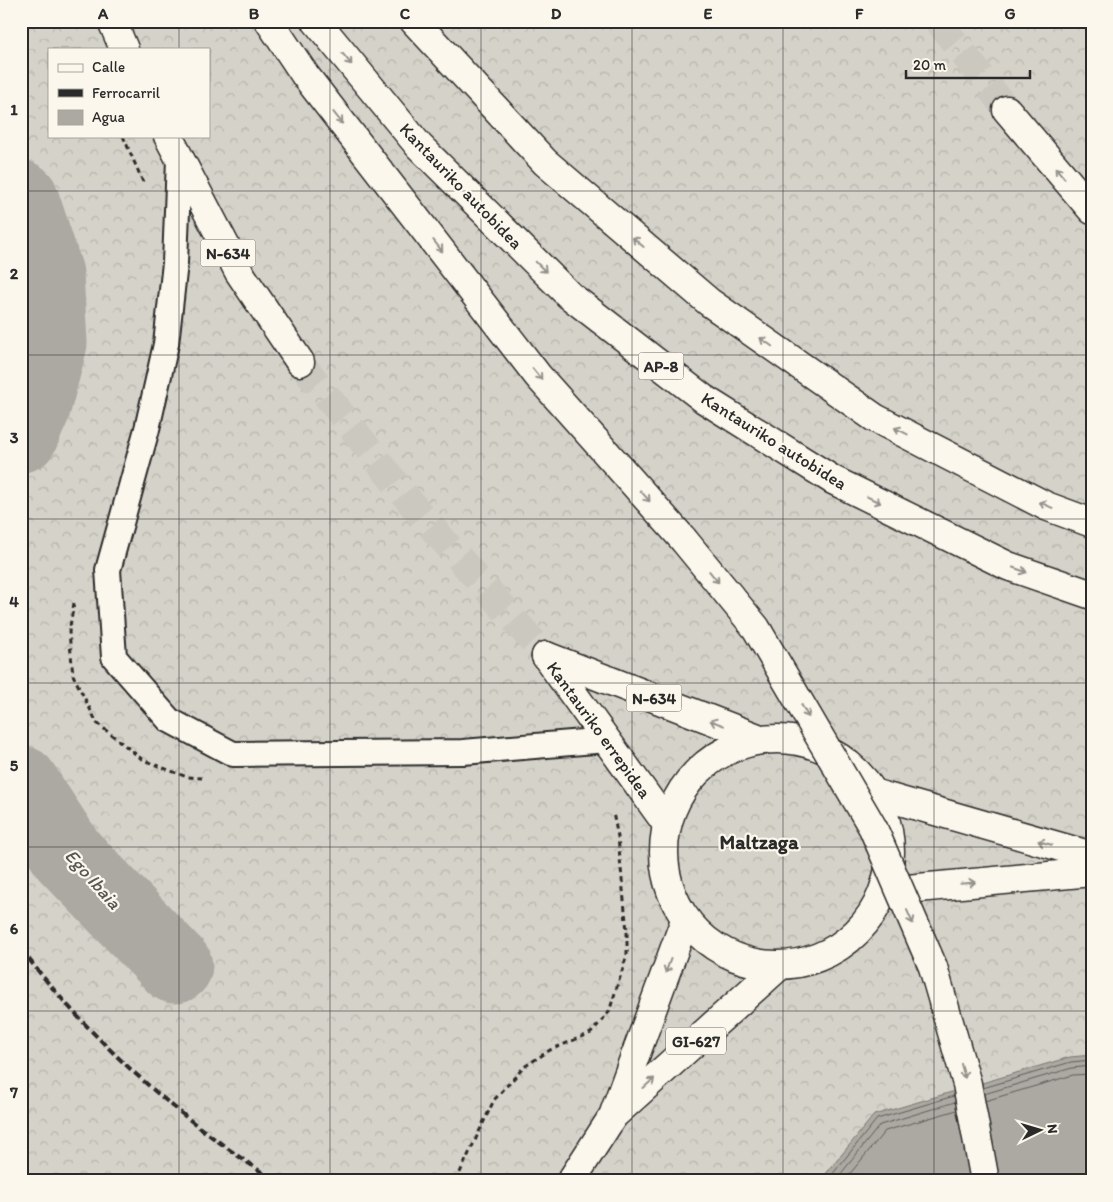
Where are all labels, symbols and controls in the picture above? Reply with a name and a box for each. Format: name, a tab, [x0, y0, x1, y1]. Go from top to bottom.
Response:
text: A	[97, 4, 109, 23]
text: B	[249, 4, 260, 23]
text: C	[400, 4, 411, 23]
text: D	[551, 4, 562, 23]
text: E	[704, 4, 713, 23]
text: F	[855, 4, 864, 23]
text: G	[1004, 4, 1016, 23]
legend	[48, 48, 210, 138]
scale bar	[906, 48, 1029, 80]
one-way arrow	[341, 52, 352, 65]
text: 20 m	[913, 56, 947, 74]
text: Calle	[92, 58, 125, 76]
text: Ferrocarril	[92, 84, 161, 102]
text: 1	[10, 100, 18, 119]
text: Agua	[92, 108, 126, 126]
one-way arrow	[333, 111, 344, 124]
street label: Kantauriko autobidea	[395, 118, 527, 254]
one-way arrow	[1055, 167, 1066, 180]
one-way arrow	[632, 236, 645, 247]
one-way arrow	[432, 239, 443, 252]
road number: N-634	[200, 240, 256, 266]
one-way arrow	[535, 261, 547, 273]
text: 2	[10, 264, 19, 283]
one-way arrow	[759, 337, 773, 347]
road number: AP-8	[638, 352, 684, 380]
one-way arrow	[532, 368, 543, 381]
street label: Kantauriko autobidea	[697, 387, 851, 495]
one-way arrow	[894, 426, 909, 436]
text: 3	[10, 428, 19, 447]
one-way arrow	[639, 490, 651, 503]
one-way arrow	[866, 496, 881, 505]
one-way arrow	[1039, 500, 1054, 510]
one-way arrow	[1012, 566, 1027, 575]
one-way arrow	[708, 570, 719, 583]
text: 4	[9, 592, 19, 611]
street label: Kantauriko errepidea	[542, 657, 656, 803]
road number: N-634	[626, 684, 682, 711]
one-way arrow	[800, 703, 810, 718]
one-way arrow	[710, 717, 725, 727]
text: 5	[10, 756, 19, 775]
district label: Maltzaga	[719, 830, 799, 855]
one-way arrow	[1037, 837, 1053, 847]
water label: Ego Ibaia	[60, 844, 126, 914]
one-way arrow	[960, 878, 976, 888]
one-way arrow	[906, 909, 916, 924]
text: 6	[10, 919, 19, 938]
one-way arrow	[663, 958, 672, 973]
road number: GI-627	[666, 1028, 726, 1054]
one-way arrow	[959, 1062, 969, 1078]
one-way arrow	[643, 1077, 656, 1089]
text: 7	[9, 1083, 18, 1102]
north arrow	[1016, 1104, 1066, 1154]
text: N	[1044, 1123, 1061, 1134]

